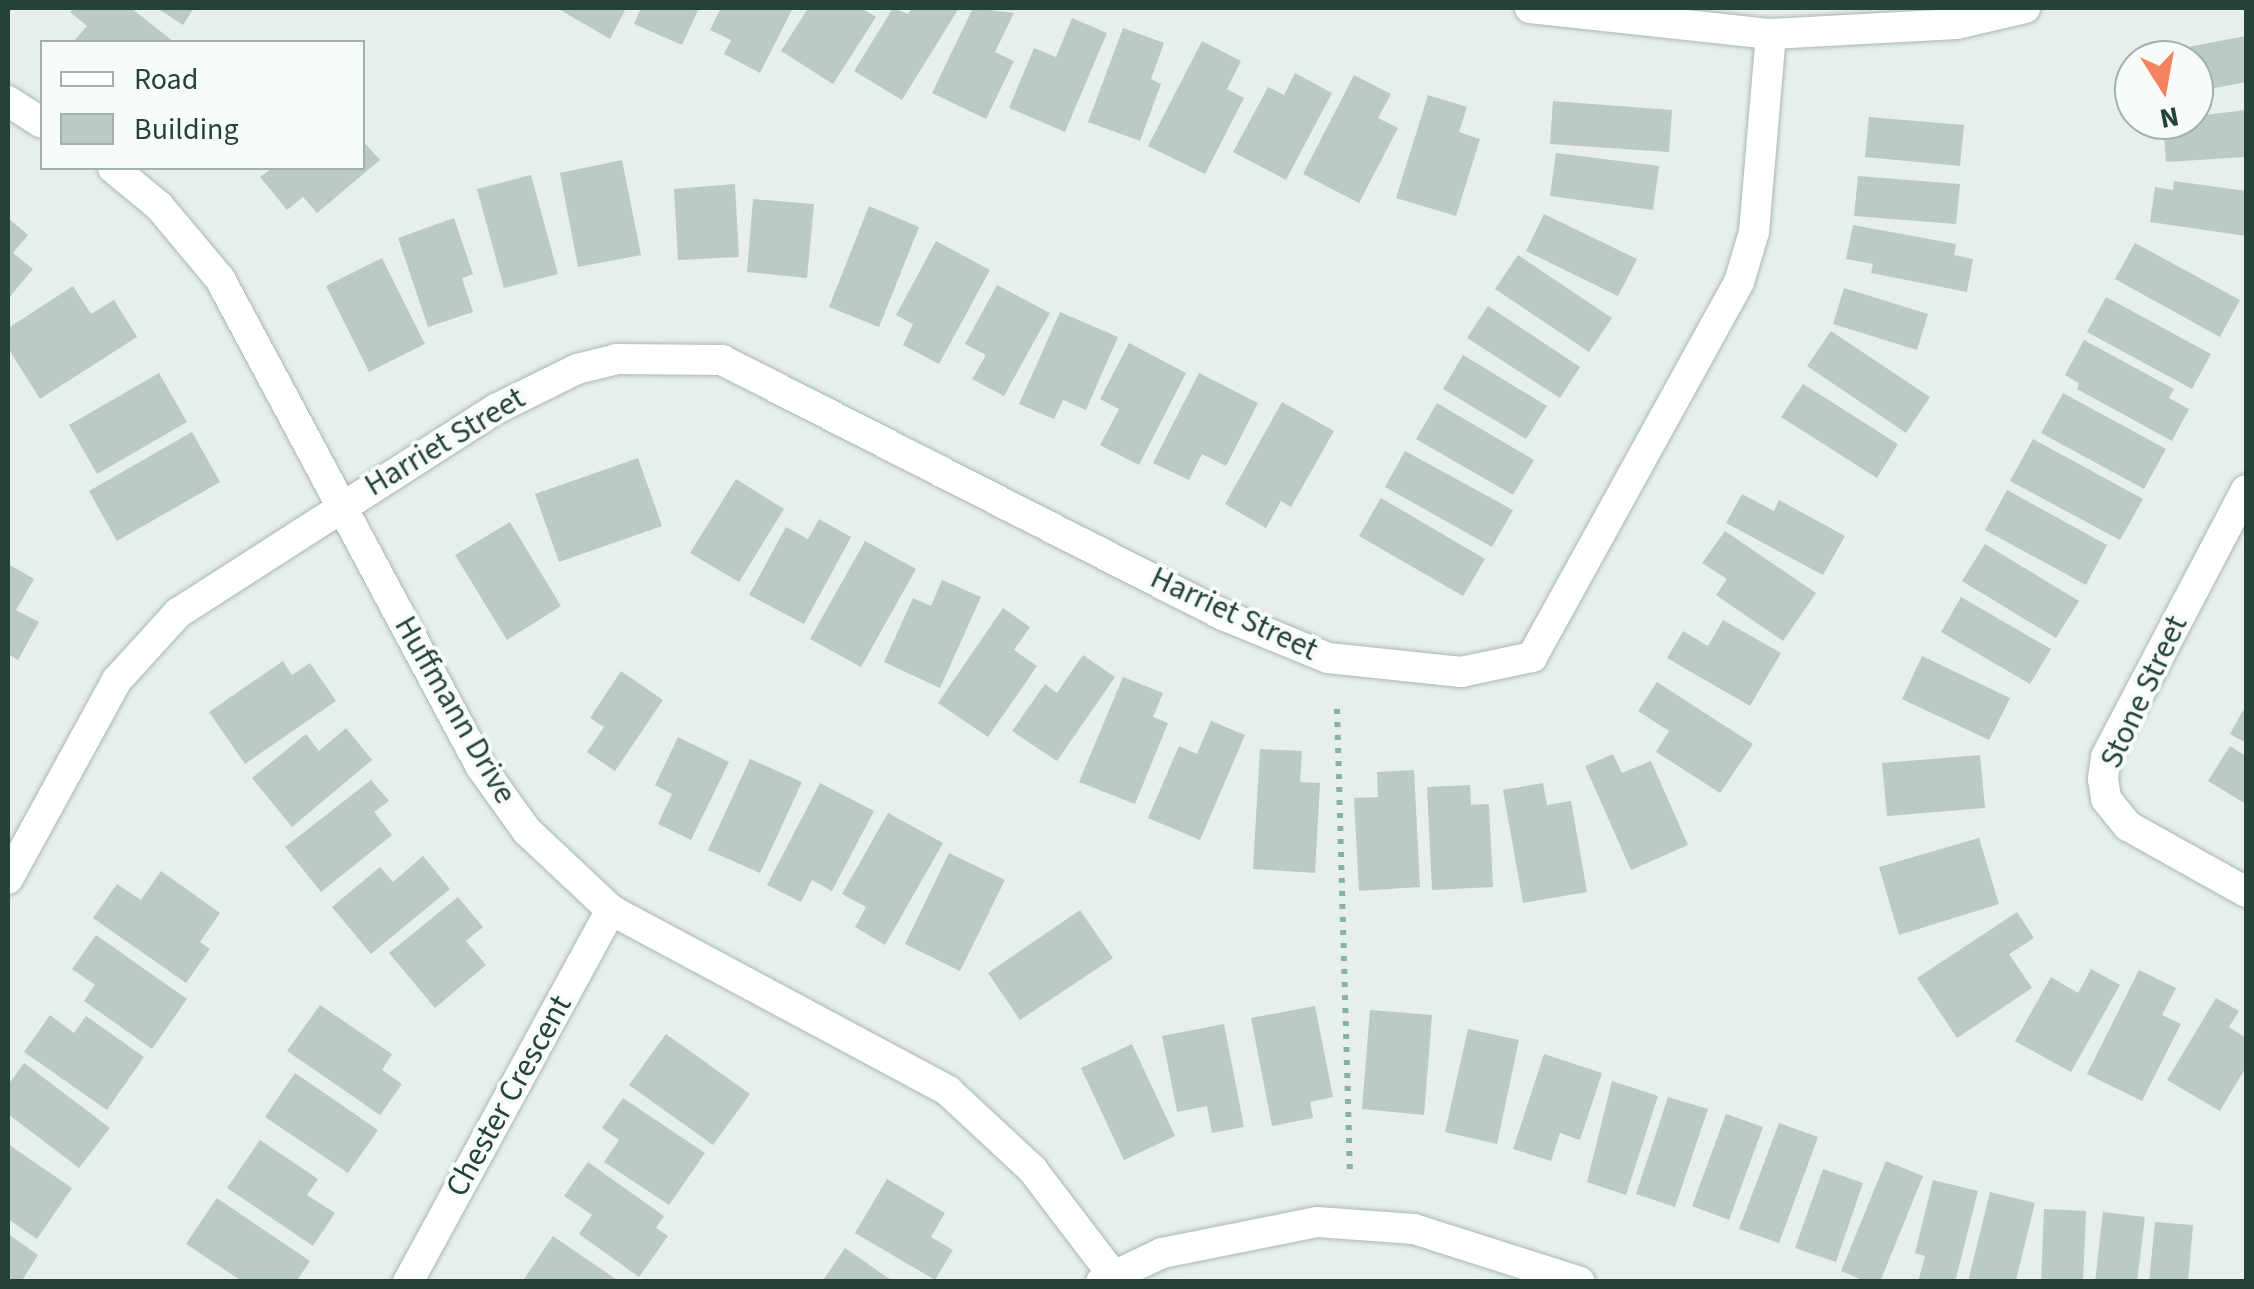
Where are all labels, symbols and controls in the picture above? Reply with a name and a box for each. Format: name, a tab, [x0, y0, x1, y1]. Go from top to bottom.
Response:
legend	[40, 40, 365, 170]
north arrow	[2114, 40, 2214, 140]
text: Road	[134, 58, 198, 101]
text: N	[2156, 96, 2182, 139]
text: Building	[134, 108, 239, 151]
street label: Harriet Street	[358, 379, 532, 505]
street label: Harriet Street	[1144, 559, 1324, 669]
street label: Huffmann Drive	[386, 609, 524, 811]
street label: Stone Street	[2092, 610, 2196, 774]
street label: Chester Crescent	[438, 989, 580, 1203]

